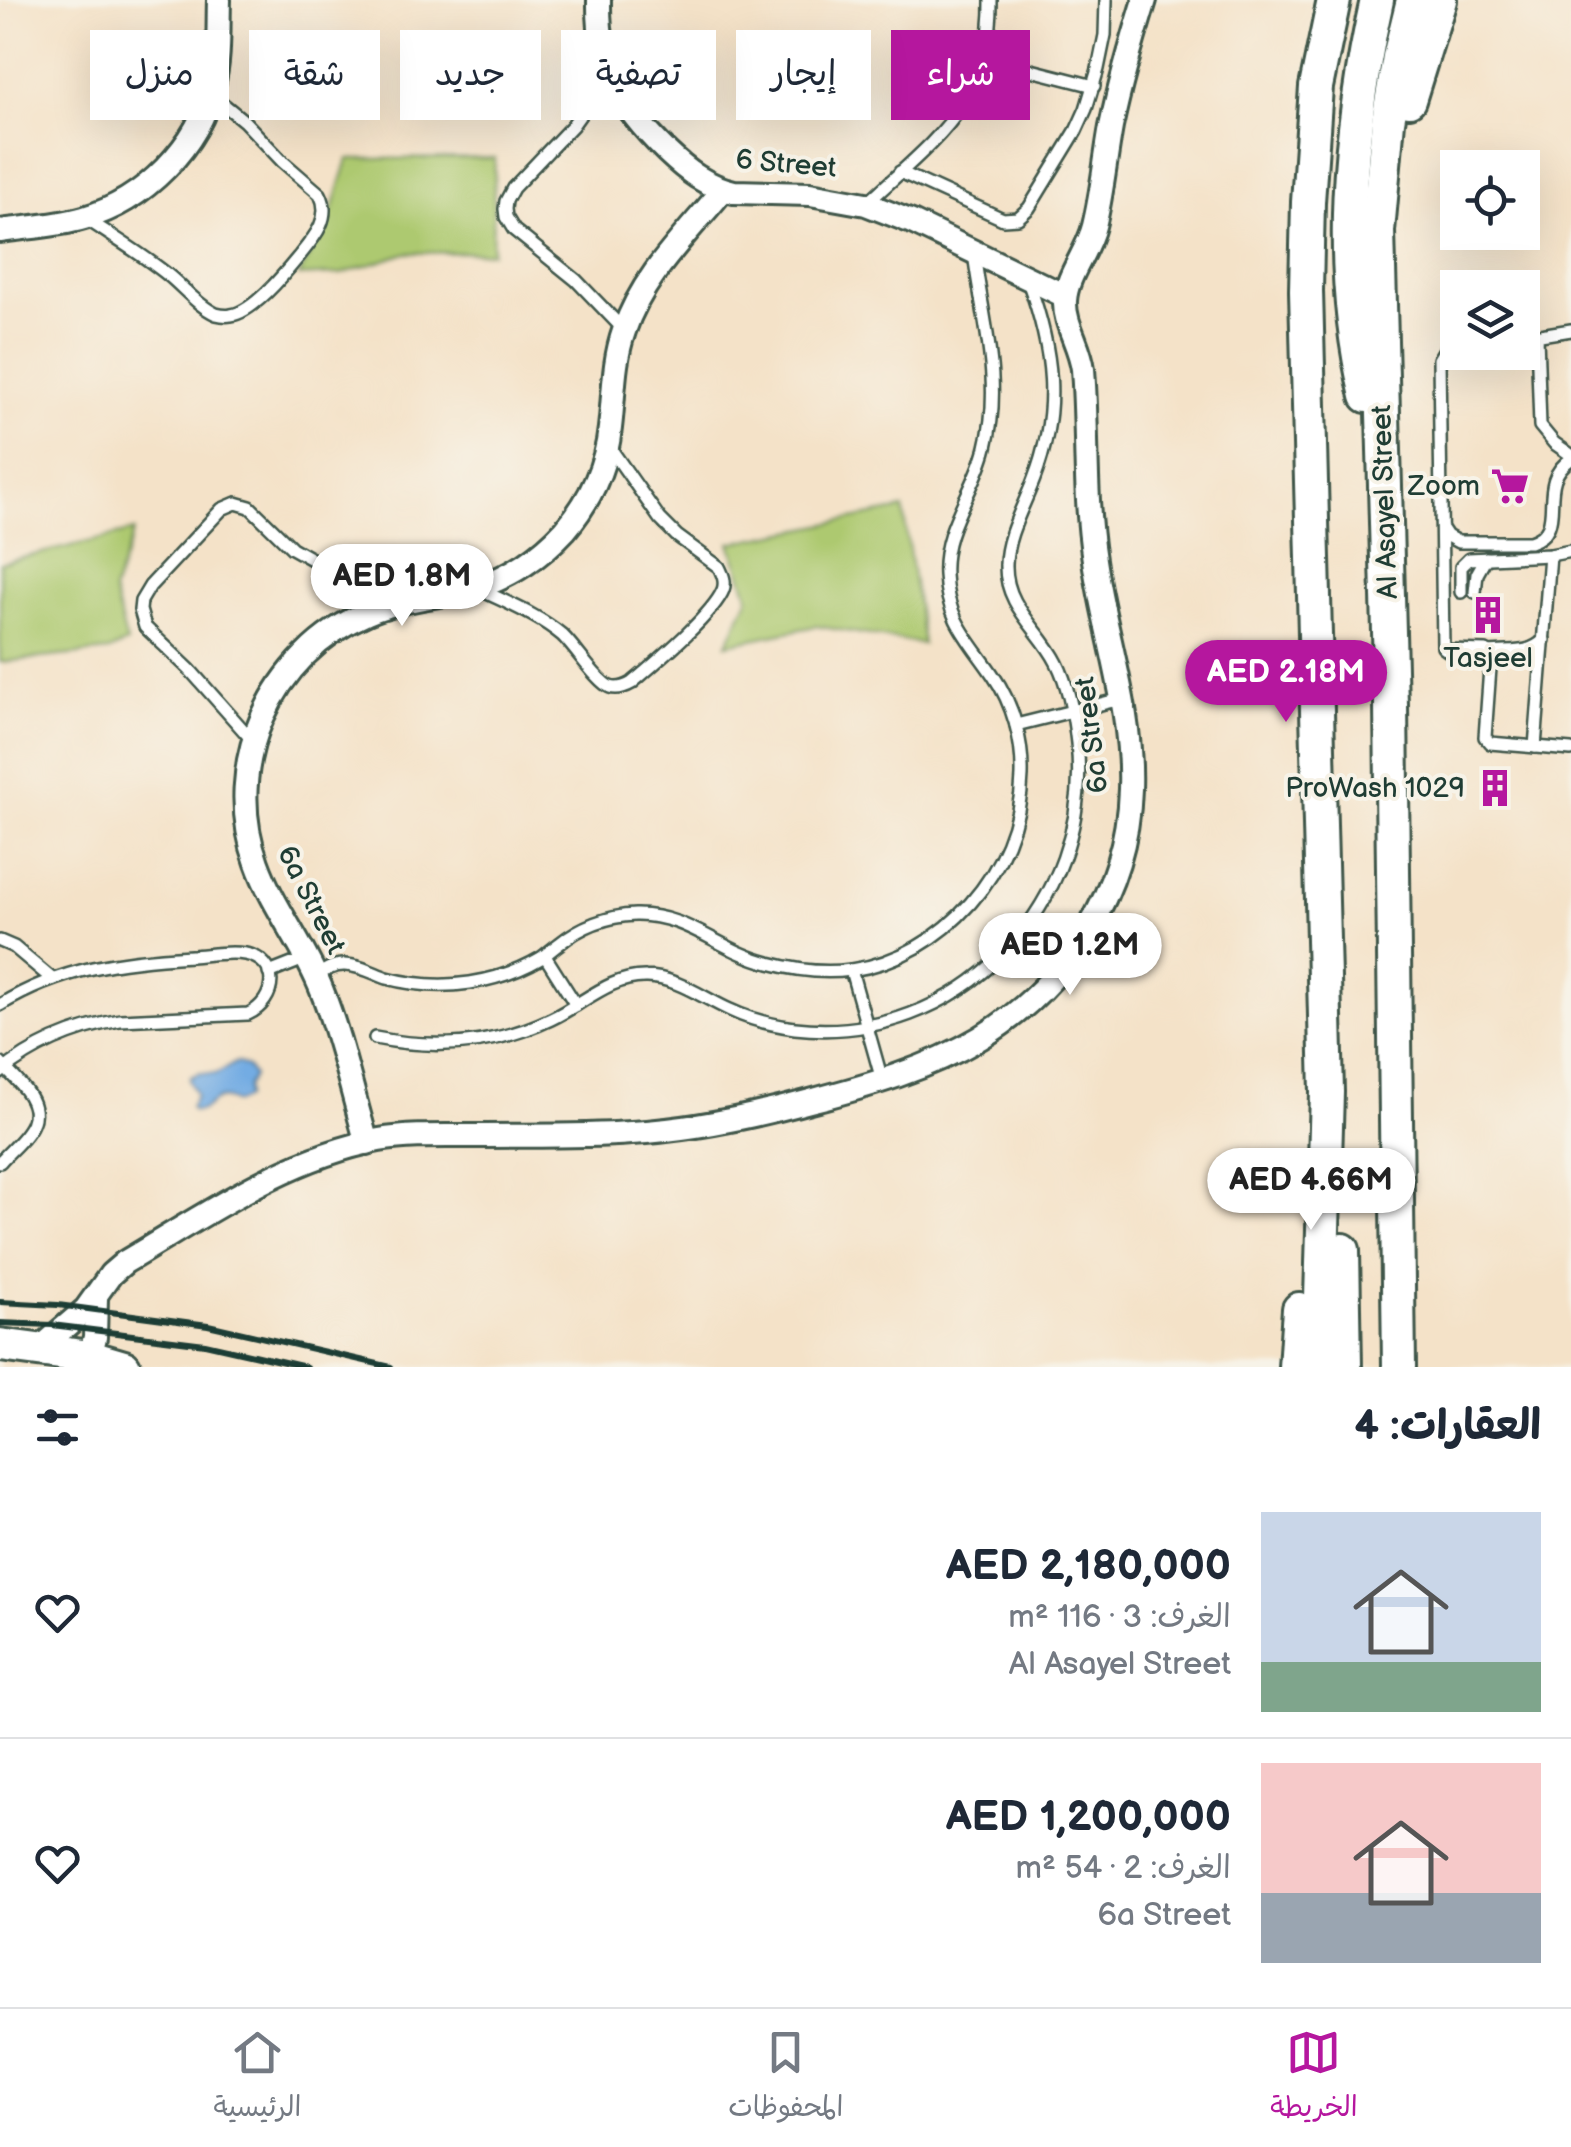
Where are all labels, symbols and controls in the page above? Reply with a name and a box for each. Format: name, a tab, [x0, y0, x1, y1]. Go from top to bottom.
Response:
chip: منزل	[90, 30, 229, 120]
chip: شقة	[249, 30, 380, 120]
chip: جديد	[400, 30, 541, 120]
chip: تصفية	[561, 30, 716, 120]
chip: إيجار	[736, 30, 871, 120]
chip: شراء	[891, 30, 1030, 120]
street label: 6 Street	[734, 143, 838, 185]
map controls	[1440, 150, 1540, 370]
button: locate	[1440, 150, 1540, 250]
button: layers	[1440, 270, 1540, 370]
street label: Al Asayel Street	[1365, 404, 1405, 600]
supermarket icon: Zoom	[1489, 465, 1531, 507]
place label: Zoom	[1407, 470, 1480, 503]
pin: AED 1.8M	[299, 544, 505, 629]
text: AED 1.8M	[333, 557, 471, 596]
building icon: Tasjeel	[1467, 594, 1509, 636]
pin: AED 2.18M	[1172, 640, 1400, 725]
place label: Tasjeel	[1443, 642, 1533, 675]
text: AED 2.18M	[1207, 653, 1365, 692]
street label: 6a Street	[1068, 675, 1115, 795]
building icon: ProWash 1029	[1474, 767, 1516, 809]
place label: ProWash 1029	[1285, 772, 1465, 805]
street label: 6a Street	[270, 840, 352, 960]
pin: AED 1.2M	[967, 913, 1173, 998]
text: AED 1.2M	[1001, 926, 1139, 965]
pin: AED 4.66M	[1197, 1148, 1425, 1233]
text: AED 4.66M	[1229, 1161, 1393, 1200]
icon: filters	[30, 1400, 85, 1455]
text: العقارات: 4	[1354, 1401, 1541, 1452]
text: AED 2,180,000	[946, 1541, 1231, 1592]
icon: home	[1341, 1552, 1461, 1672]
icon: heart	[30, 1585, 85, 1640]
text: الغرف: 3 · 116 m²	[1008, 1598, 1231, 1637]
text: Al Asayel Street	[1009, 1645, 1231, 1684]
text: AED 1,200,000	[946, 1792, 1231, 1843]
icon: home	[1341, 1803, 1461, 1923]
icon: heart	[30, 1836, 85, 1891]
text: الغرف: 2 · 54 m²	[1016, 1849, 1231, 1888]
text: 6a Street	[1097, 1896, 1231, 1935]
tab: الرئيسية	[213, 2025, 301, 2131]
tab: المحفوظات	[728, 2025, 843, 2131]
tab: الخريطة	[1270, 2025, 1358, 2131]

